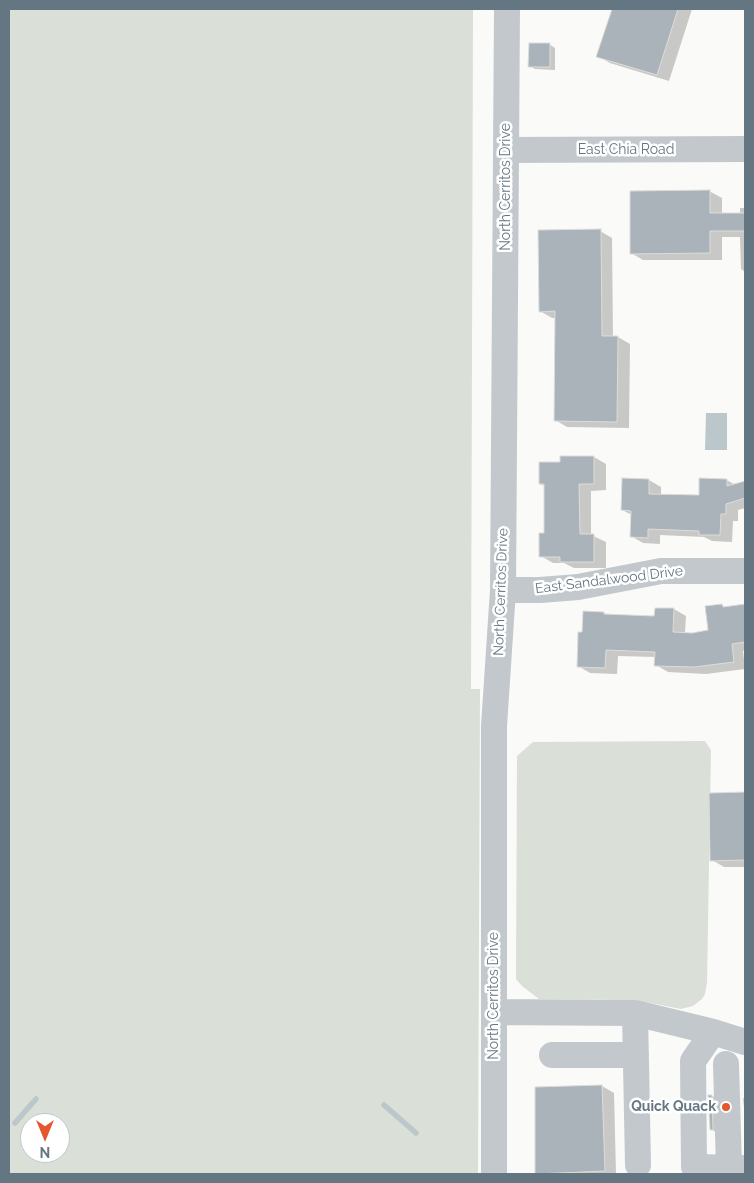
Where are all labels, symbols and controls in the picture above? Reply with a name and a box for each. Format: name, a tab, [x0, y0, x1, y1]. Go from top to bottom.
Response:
street label: North Cerritos Drive	[498, 123, 514, 251]
street label: East Chia Road	[578, 142, 674, 158]
street label: North Cerritos Drive	[490, 528, 512, 656]
street label: East Sandalwood Drive	[534, 563, 684, 597]
street label: North Cerritos Drive	[486, 932, 502, 1060]
place label: Quick Quack	[631, 1099, 716, 1115]
marker: Quick Quack	[720, 1101, 732, 1113]
north arrow	[20, 1113, 70, 1163]
text: N	[40, 1144, 50, 1160]

